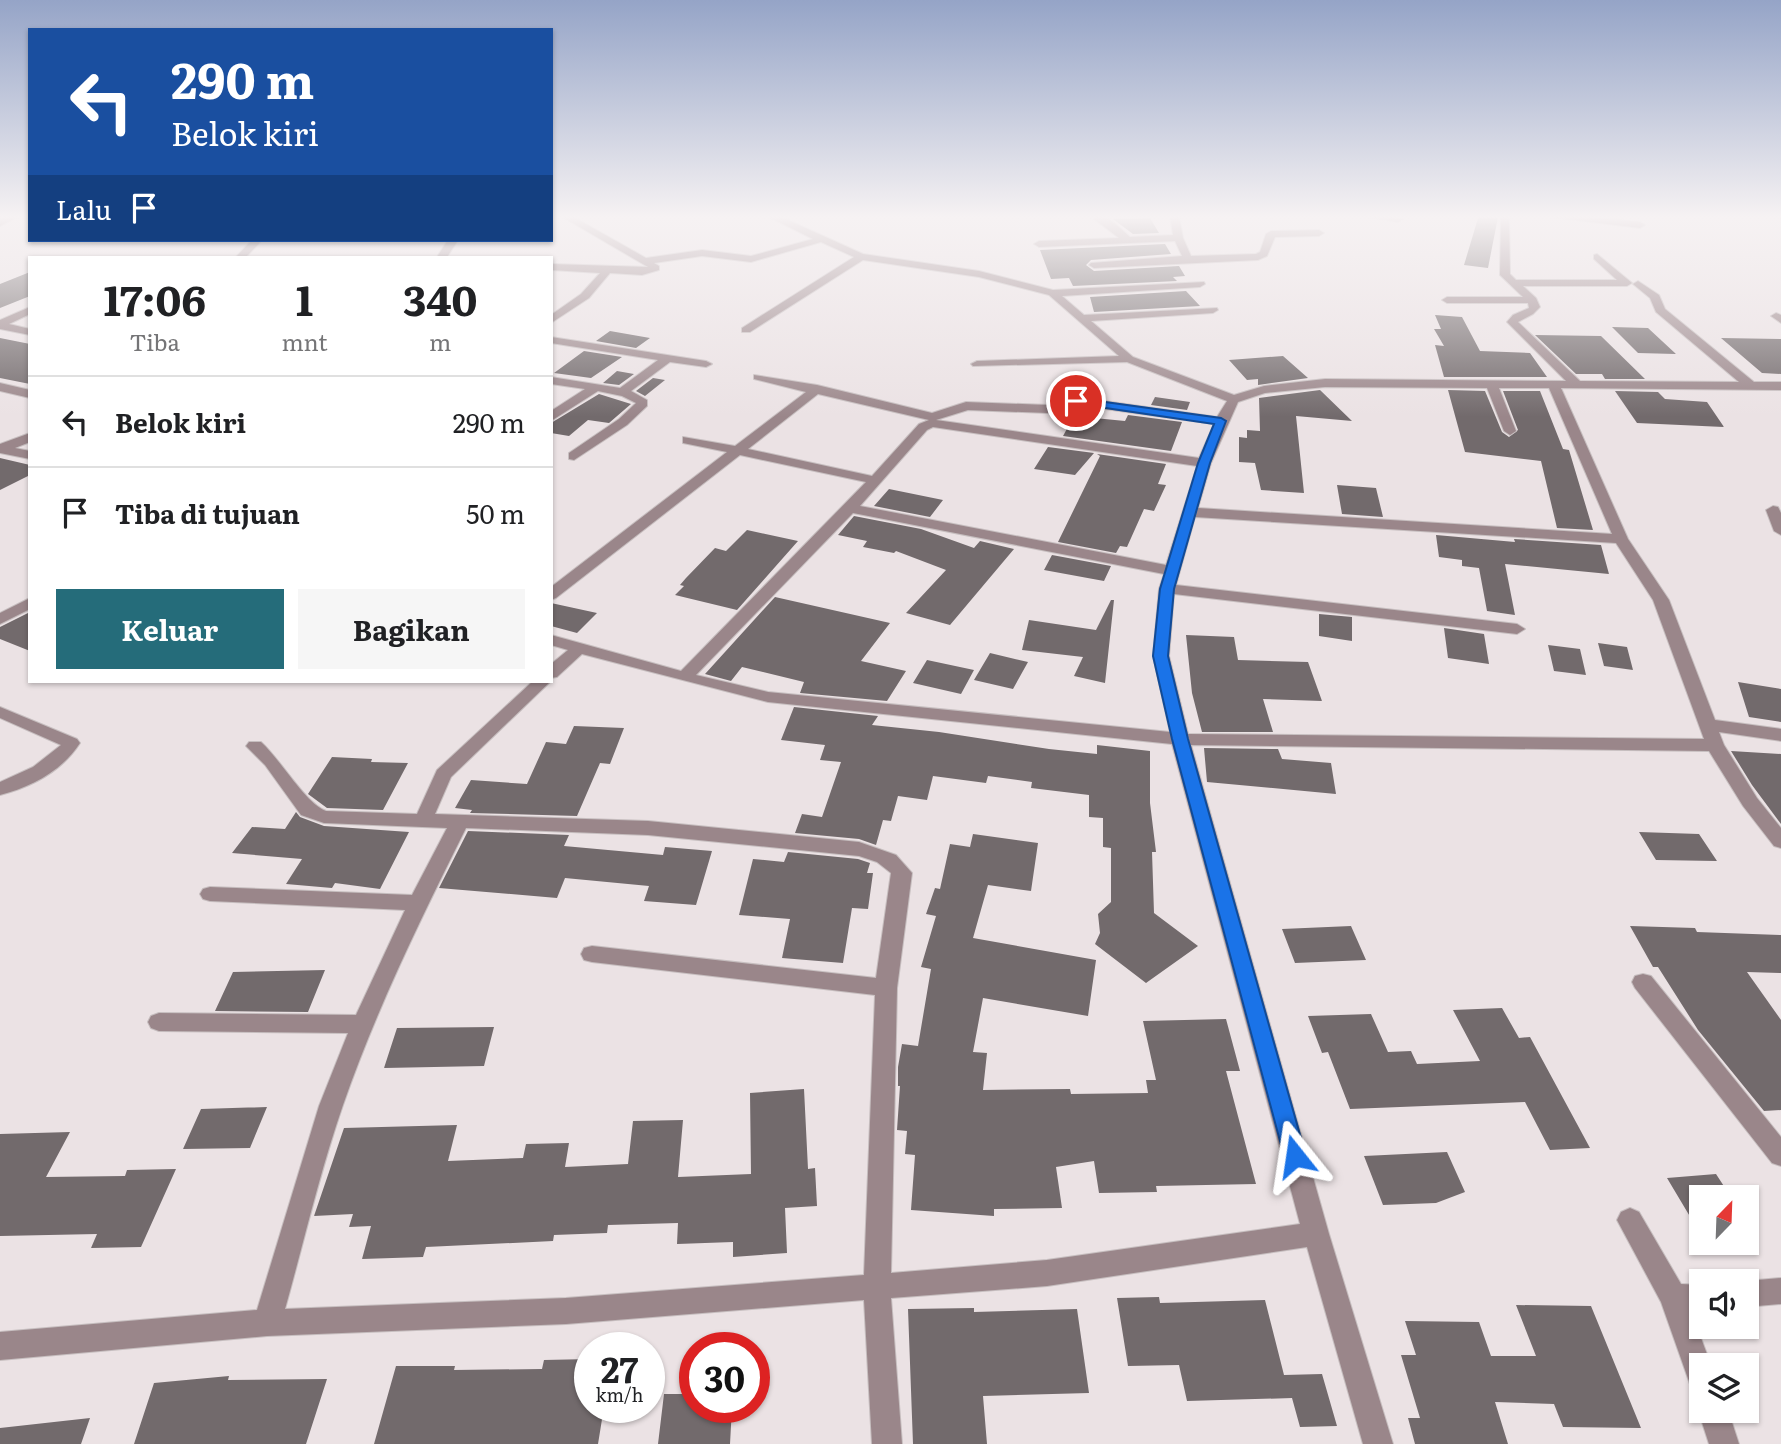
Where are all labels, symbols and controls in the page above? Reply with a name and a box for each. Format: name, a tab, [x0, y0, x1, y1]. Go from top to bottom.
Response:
text: 290 m	[171, 41, 314, 114]
icon: left	[56, 56, 147, 147]
text: Belok kiri	[171, 108, 319, 156]
text: Lalu	[56, 189, 111, 228]
icon: arrive	[125, 189, 163, 227]
text: 17:06	[104, 267, 206, 329]
text: 1	[296, 267, 313, 329]
text: 340	[403, 267, 477, 329]
text: Tiba	[130, 324, 180, 358]
text: mnt	[282, 324, 327, 358]
text: m	[429, 324, 451, 358]
pin	[1046, 371, 1106, 431]
icon: arrive	[1057, 382, 1095, 420]
text: Belok kiri	[115, 402, 246, 441]
text: 290 m	[453, 402, 525, 441]
icon: left	[56, 403, 94, 441]
text: Tiba di tujuan	[115, 493, 300, 532]
text: 50 m	[466, 493, 525, 532]
icon: arrive	[56, 494, 94, 532]
button: Keluar	[56, 589, 284, 669]
button: Bagikan	[298, 589, 525, 669]
position arrow	[1258, 1119, 1332, 1193]
north arrow	[1689, 1185, 1759, 1255]
map controls	[1689, 1185, 1759, 1423]
button: sound	[1689, 1269, 1759, 1339]
speed limit sign: 30	[679, 1332, 770, 1423]
text: 27	[601, 1342, 638, 1394]
button: layers	[1689, 1353, 1759, 1423]
text: km/h	[596, 1381, 643, 1408]

